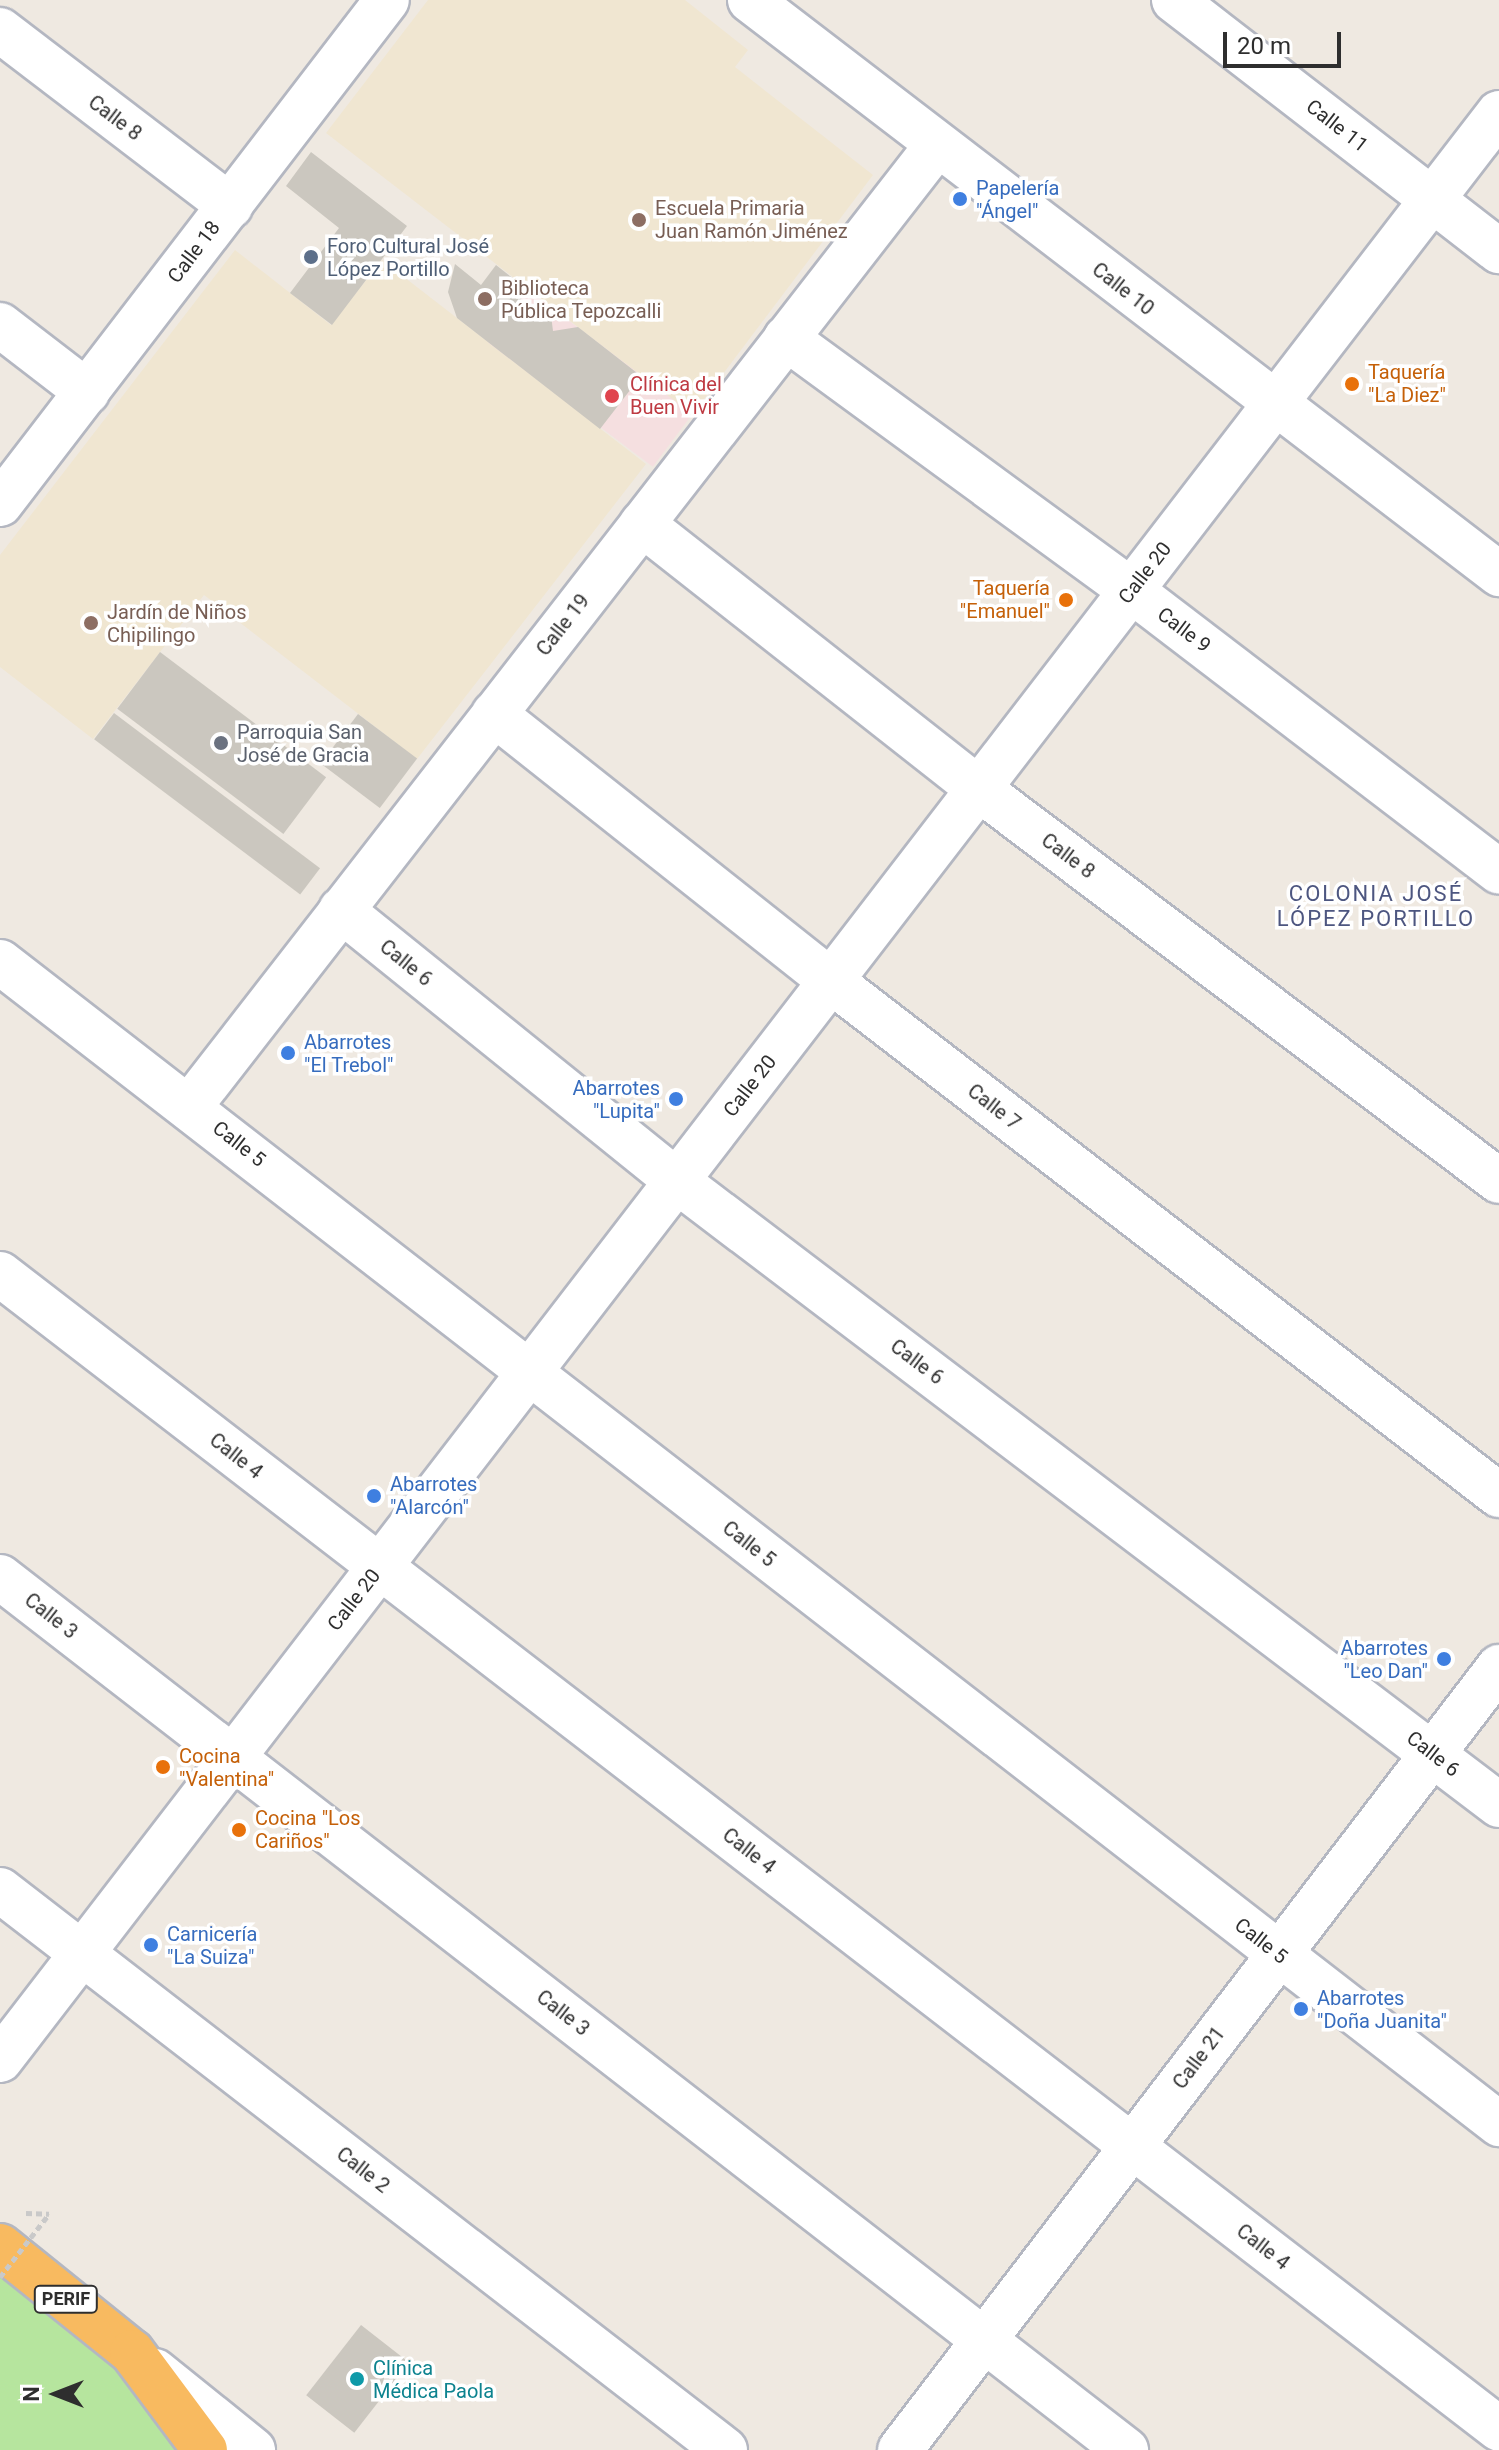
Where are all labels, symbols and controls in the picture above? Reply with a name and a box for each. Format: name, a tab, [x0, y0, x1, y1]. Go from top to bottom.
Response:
scale bar	[1227, 16, 1345, 66]
text: 20 m	[1237, 32, 1291, 60]
street label: Calle 8	[84, 90, 146, 146]
street label: Calle 11	[1301, 94, 1373, 158]
place label: Papelería "Ángel"	[976, 176, 1059, 223]
marker: Papelería "Ángel"	[951, 190, 969, 208]
place label: Escuela Primaria Juan Ramón Jiménez	[655, 196, 848, 243]
marker: Escuela Primaria Juan Ramón Jiménez	[630, 211, 648, 229]
street label: Calle 18	[163, 216, 225, 288]
place label: Foro Cultural José López Portillo	[327, 234, 489, 281]
marker: Foro Cultural José López Portillo	[302, 248, 320, 266]
street label: Calle 10	[1087, 257, 1159, 321]
place label: Biblioteca Pública Tepozcalli	[501, 276, 662, 323]
marker: Biblioteca Pública Tepozcalli	[476, 290, 494, 308]
place label: Taquería "La Diez"	[1368, 360, 1446, 407]
place label: Clínica del Buen Vivir	[630, 372, 722, 419]
marker: Taquería "La Diez"	[1343, 375, 1361, 393]
marker: Clínica del Buen Vivir	[601, 385, 623, 407]
street label: Calle 20	[1113, 537, 1177, 609]
place label: Taquería "Emanuel"	[960, 576, 1050, 623]
street label: Calle 19	[531, 589, 595, 661]
marker: Taquería "Emanuel"	[1057, 591, 1075, 609]
place label: Jardín de Niños Chipilingo	[107, 600, 246, 647]
street label: Calle 9	[1153, 602, 1215, 658]
marker: Jardín de Niños Chipilingo	[82, 614, 100, 632]
place label: Parroquia San José de Gracia	[237, 720, 369, 767]
marker: Parroquia San José de Gracia	[212, 734, 230, 752]
street label: Calle 8	[1037, 828, 1099, 884]
district label: COLONIA JOSÉ LÓPEZ PORTILLO	[1277, 880, 1475, 932]
street label: Calle 6	[375, 935, 437, 991]
place label: Abarrotes "El Trebol"	[304, 1030, 394, 1077]
marker: Abarrotes "El Trebol"	[279, 1044, 297, 1062]
street label: Calle 20	[718, 1050, 782, 1122]
place label: Abarrotes "Lupita"	[573, 1076, 660, 1123]
street label: Calle 7	[963, 1079, 1025, 1135]
marker: Abarrotes "Lupita"	[667, 1090, 685, 1108]
street label: Calle 5	[208, 1116, 270, 1172]
street label: Calle 6	[886, 1334, 948, 1390]
street label: Calle 4	[205, 1428, 267, 1484]
place label: Abarrotes "Alarcón"	[390, 1472, 477, 1519]
marker: Abarrotes "Alarcón"	[365, 1487, 383, 1505]
street label: Calle 5	[718, 1516, 780, 1572]
street label: Calle 20	[322, 1564, 386, 1636]
street label: Calle 3	[20, 1588, 82, 1644]
place label: Abarrotes "Leo Dan"	[1341, 1636, 1428, 1683]
marker: Abarrotes "Leo Dan"	[1435, 1650, 1453, 1668]
street label: Calle 6	[1402, 1726, 1464, 1782]
place label: Cocina "Valentina"	[179, 1744, 274, 1791]
marker: Cocina "Valentina"	[154, 1758, 172, 1776]
place label: Cocina "Los Cariños"	[255, 1806, 361, 1853]
marker: Cocina "Los Cariños"	[230, 1821, 248, 1839]
street label: Calle 4	[718, 1823, 780, 1879]
street label: Calle 5	[1230, 1913, 1292, 1969]
place label: Carnicería "La Suiza"	[167, 1922, 257, 1969]
marker: Carnicería "La Suiza"	[142, 1936, 160, 1954]
street label: Calle 3	[532, 1985, 594, 2041]
place label: Abarrotes "Doña Juanita"	[1317, 1986, 1447, 2033]
marker: Abarrotes "Doña Juanita"	[1292, 2000, 1310, 2018]
street label: Calle 21	[1168, 2022, 1230, 2094]
street label: Calle 2	[332, 2142, 394, 2198]
street label: Calle 4	[1232, 2219, 1294, 2275]
road number: PERIF	[32, 2285, 100, 2313]
north arrow	[16, 2354, 96, 2434]
place label: Clínica Médica Paola	[373, 2356, 494, 2403]
marker: Clínica Médica Paola	[348, 2370, 366, 2388]
text: N	[19, 2386, 44, 2402]

